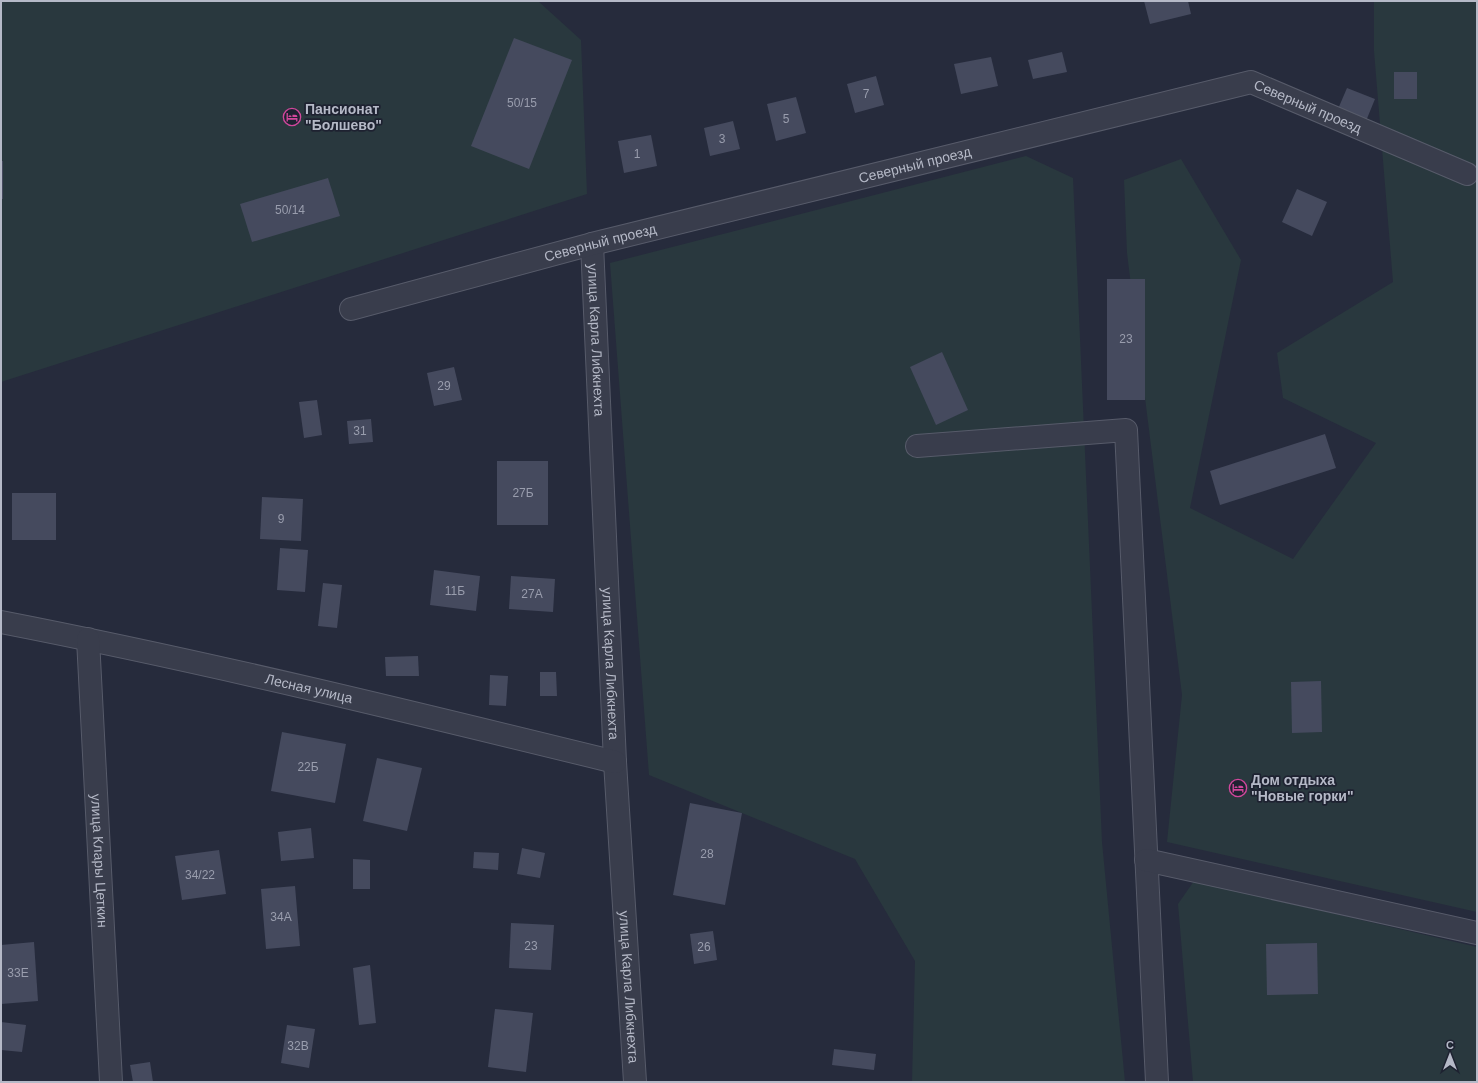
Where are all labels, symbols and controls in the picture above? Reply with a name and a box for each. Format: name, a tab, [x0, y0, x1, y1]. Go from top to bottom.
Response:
street label: Северный проезд	[1252, 76, 1364, 136]
house number: 7	[863, 87, 870, 101]
house number: 50/15	[507, 96, 537, 110]
place label: Пансионат "Болшево"	[305, 101, 382, 133]
hotel icon: Пансионат "Болшево"	[282, 107, 302, 127]
house number: 5	[783, 112, 790, 126]
house number: 3	[719, 132, 726, 146]
street label: Северный проезд	[857, 143, 973, 186]
house number: 1	[634, 147, 641, 161]
house number: 50/14	[275, 203, 305, 217]
street label: Северный проезд	[542, 220, 658, 265]
street label: улица Карла Либкнехта	[585, 263, 608, 417]
house number: 23	[1119, 332, 1133, 346]
house number: 29	[437, 379, 451, 393]
house number: 31	[353, 424, 367, 438]
house number: 27Б	[512, 486, 534, 500]
house number: 9	[278, 512, 285, 526]
house number: 11Б	[445, 584, 465, 598]
house number: 27А	[521, 587, 543, 601]
street label: улица Карла Либкнехта	[599, 587, 622, 740]
street label: Лесная улица	[264, 670, 355, 706]
house number: 22Б	[297, 760, 319, 774]
place label: Дом отдыха "Новые горки"	[1251, 772, 1354, 804]
hotel icon: Дом отдыха "Новые горки"	[1228, 778, 1248, 798]
street label: улица Клары Цеткин	[88, 793, 111, 928]
house number: 28	[700, 847, 714, 861]
house number: 34/22	[185, 868, 215, 882]
house number: 34А	[270, 910, 292, 924]
street label: улица Карла Либкнехта	[616, 910, 642, 1064]
house number: 23	[524, 939, 538, 953]
house number: 26	[697, 940, 711, 954]
house number: 33Е	[7, 966, 29, 980]
north arrow	[1430, 1035, 1470, 1075]
house number: 32В	[287, 1039, 309, 1053]
text: С	[1446, 1039, 1454, 1051]

